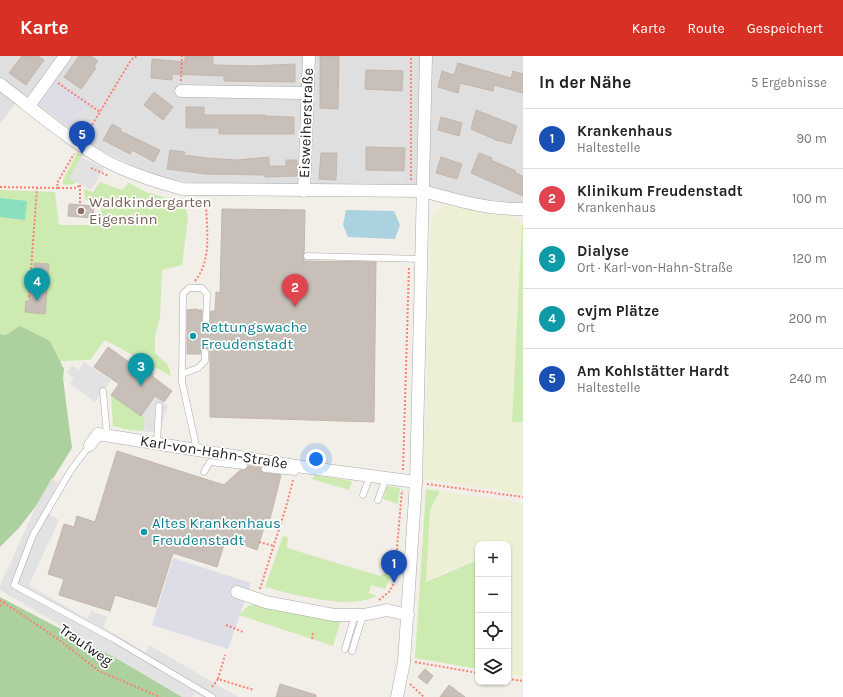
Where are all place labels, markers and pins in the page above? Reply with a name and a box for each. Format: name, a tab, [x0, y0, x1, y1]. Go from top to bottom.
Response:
pin: 5	[69, 121, 95, 154]
place label: Waldkindergarten Eigensinn	[89, 193, 212, 228]
marker: Waldkindergarten Eigensinn	[76, 206, 86, 216]
pin: 4	[24, 268, 50, 301]
pin: 2	[282, 274, 308, 307]
place label: Rettungswache Freudenstadt	[201, 318, 307, 353]
marker: Rettungswache Freudenstadt	[188, 331, 198, 341]
pin: 3	[128, 353, 154, 386]
place label: Altes Krankenhaus Freudenstadt	[152, 514, 281, 549]
marker: Altes Krankenhaus Freudenstadt	[139, 527, 149, 537]
pin: 1	[381, 550, 407, 583]

